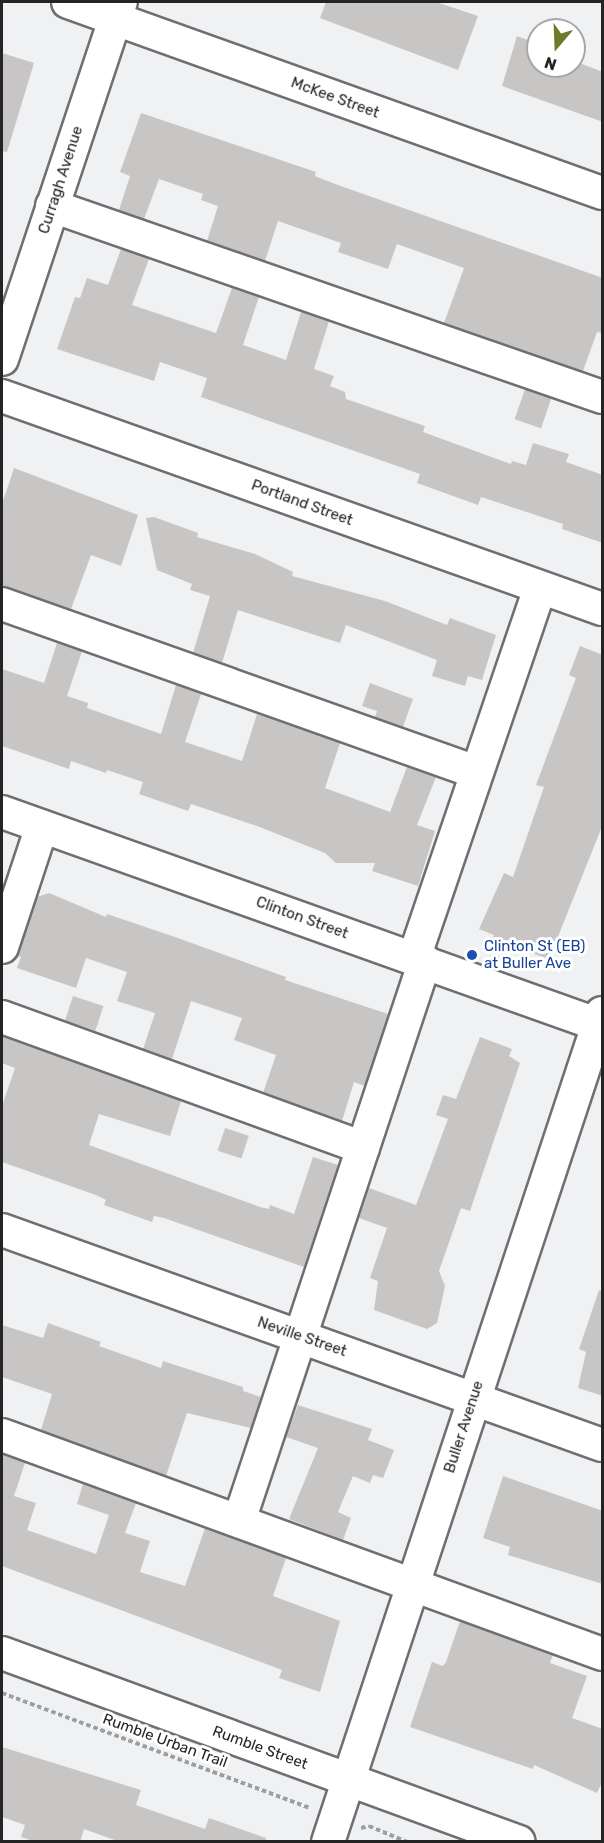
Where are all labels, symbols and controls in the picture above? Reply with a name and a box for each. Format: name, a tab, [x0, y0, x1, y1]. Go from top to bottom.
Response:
north arrow	[526, 18, 586, 78]
text: N	[542, 53, 559, 74]
street label: McKee Street	[288, 74, 382, 122]
street label: Curragh Avenue	[35, 124, 87, 236]
street label: Portland Street	[249, 476, 355, 530]
street label: Clinton Street	[253, 893, 351, 943]
place label: Clinton St (EB) at Buller Ave	[484, 937, 585, 972]
marker: Clinton St (EB) at Buller Ave	[465, 948, 479, 962]
street label: Neville Street	[255, 1313, 349, 1361]
street label: Buller Avenue	[441, 1378, 487, 1476]
street label: Rumble Urban Trail	[100, 1710, 230, 1772]
street label: Rumble Street	[210, 1722, 310, 1774]

